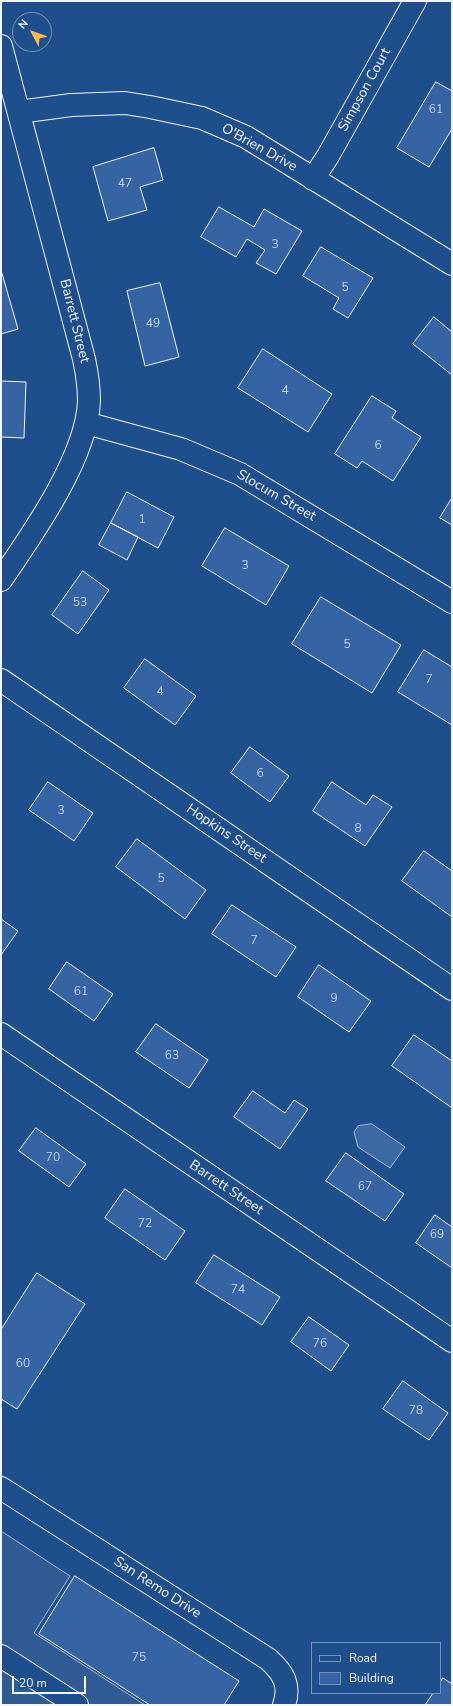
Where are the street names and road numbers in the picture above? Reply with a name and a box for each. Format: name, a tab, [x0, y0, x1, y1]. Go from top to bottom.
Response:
street label: Simpson Court	[335, 45, 395, 135]
street label: O'Brien Drive	[218, 120, 300, 176]
street label: Barrett Street	[55, 277, 93, 365]
street label: Slocum Street	[233, 467, 319, 525]
street label: Hopkins Street	[183, 801, 269, 867]
street label: Barrett Street	[186, 1157, 266, 1219]
street label: San Remo Drive	[110, 1554, 204, 1622]

